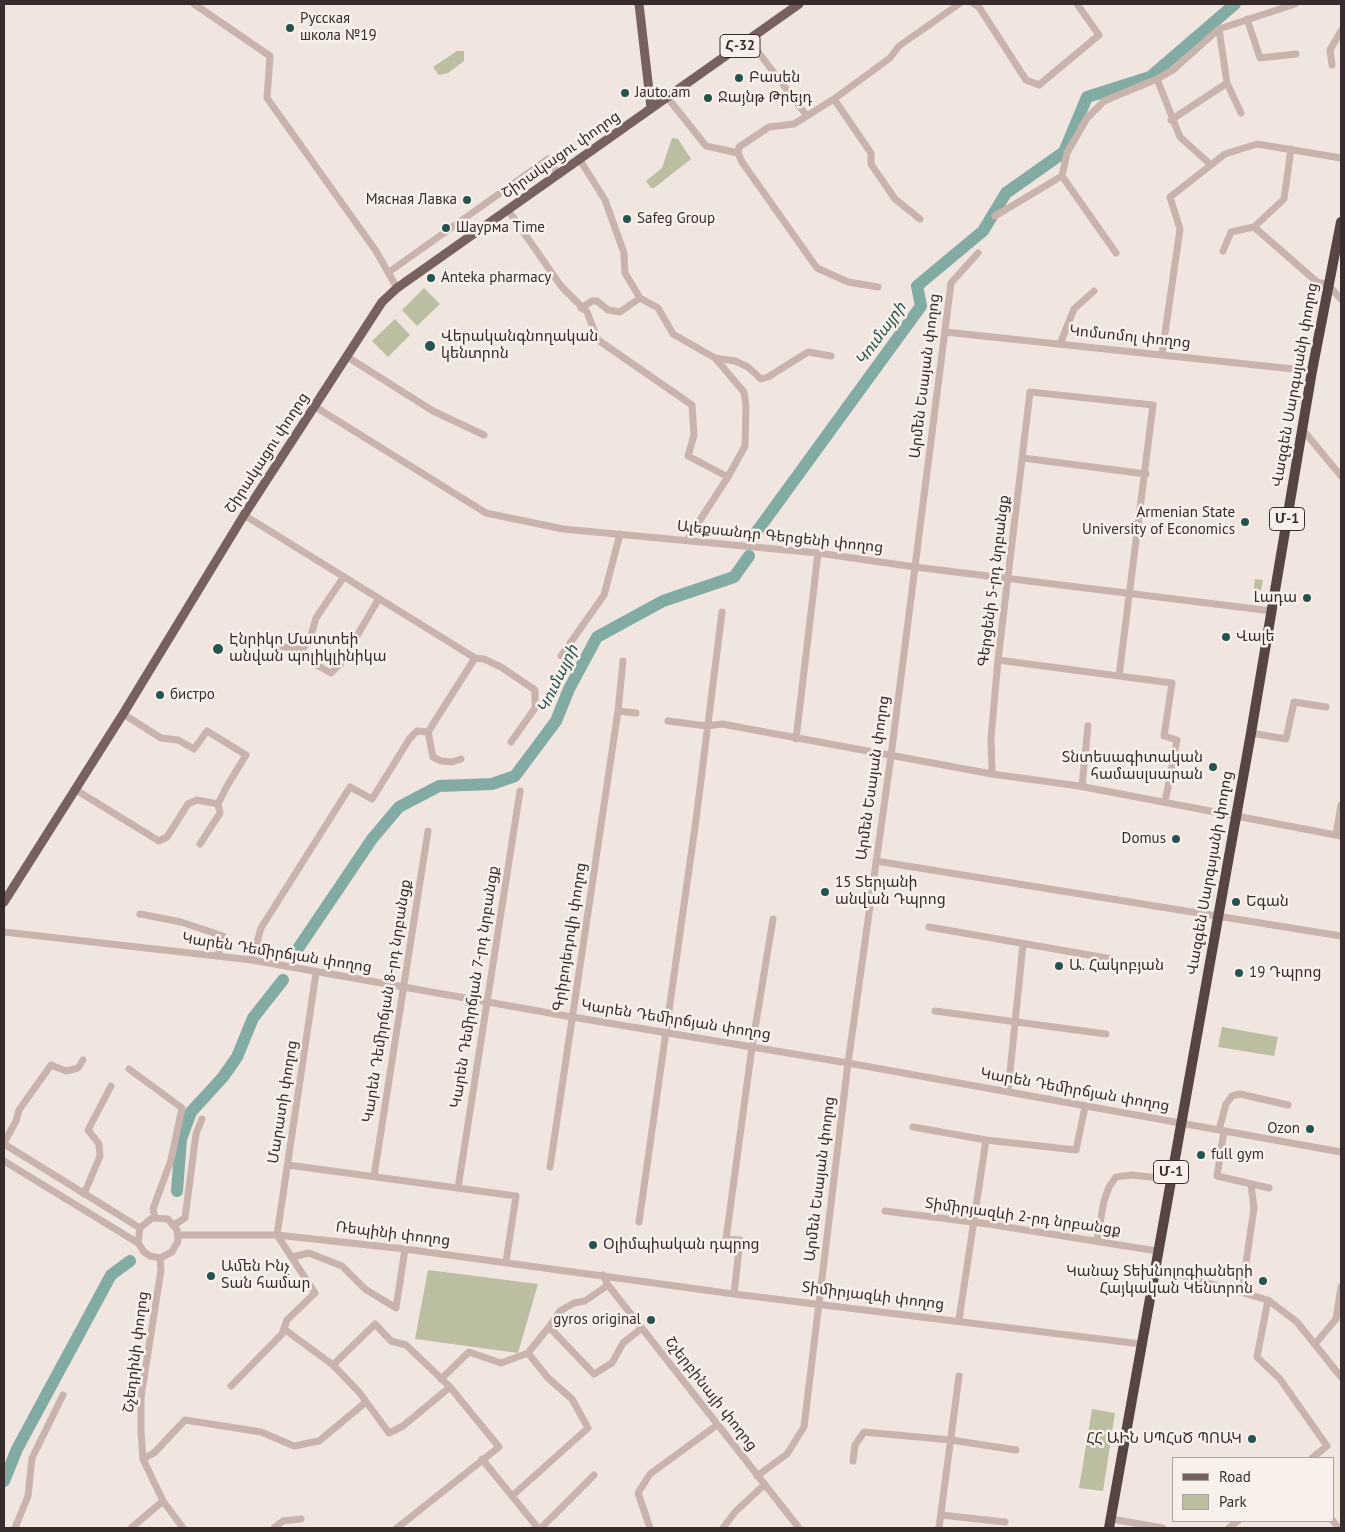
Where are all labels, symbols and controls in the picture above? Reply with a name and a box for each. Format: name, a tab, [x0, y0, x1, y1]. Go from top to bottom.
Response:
place label: Русская школа №19	[300, 10, 377, 45]
marker: Русская школа №19	[284, 22, 296, 34]
road number: Հ-32	[720, 34, 760, 58]
place label: Բասեն	[749, 69, 800, 87]
marker: Բասեն	[733, 72, 745, 84]
place label: Jauto.am	[635, 84, 690, 102]
marker: Jauto.am	[619, 87, 631, 99]
place label: Ջայնթ Թրեյդ	[718, 89, 812, 107]
marker: Ջայնթ Թրեյդ	[702, 92, 714, 104]
street label: Շիրակացու փողոց	[498, 107, 624, 203]
place label: Мясная Лавка	[366, 191, 457, 209]
marker: Мясная Лавка	[461, 194, 473, 206]
place label: Safeg Group	[637, 210, 715, 228]
marker: Safeg Group	[621, 213, 633, 225]
place label: Шаурма Time	[456, 219, 545, 237]
marker: Шаурма Time	[440, 222, 452, 234]
place label: Anteka pharmacy	[441, 269, 551, 287]
marker: Anteka pharmacy	[425, 272, 437, 284]
street label: Վազգեն Սարգսյանի փողոց	[1268, 281, 1322, 489]
street label: Արմեն Եսայան փողոց	[906, 292, 944, 460]
water label: Կումայրի	[852, 299, 910, 369]
street label: Կոմսոմոլ փողոց	[1068, 322, 1192, 352]
place label: Վերականգնողական կենտրոն	[441, 328, 598, 363]
marker: Վերականգնողական կենտրոն	[423, 339, 437, 353]
street label: Շիրակացու փողոց	[221, 389, 313, 517]
street label: Գերցենի 5-րդ նրբանցք	[975, 494, 1013, 668]
place label: Armenian State University of Economics	[1082, 504, 1235, 539]
road number: Մ-1	[1270, 508, 1304, 530]
marker: Armenian State University of Economics	[1239, 516, 1251, 528]
street label: Ալեքսանդր Գերցենի փողոց	[676, 517, 884, 557]
place label: Լադա	[1254, 589, 1297, 607]
marker: Լադա	[1301, 592, 1313, 604]
place label: Վալե	[1236, 628, 1275, 646]
place label: Էնրիկո Մատտեի անվան պոլիկլինիկա	[229, 631, 387, 666]
marker: Վալե	[1220, 631, 1232, 643]
marker: Էնրիկո Մատտեի անվան պոլիկլինիկա	[211, 642, 225, 656]
water label: Կումայրի	[533, 642, 583, 716]
place label: бистро	[170, 686, 215, 704]
marker: бистро	[154, 689, 166, 701]
street label: Արմեն Եսայան փողոց	[853, 695, 893, 861]
place label: Տնտեսագիտական համասլսարան	[1062, 749, 1203, 784]
marker: Տնտեսագիտական համասլսարան	[1207, 761, 1219, 773]
street label: Վազգեն Սարգսյանի փողոց	[1183, 769, 1237, 977]
place label: Domus	[1122, 830, 1166, 848]
marker: Domus	[1170, 833, 1182, 845]
street label: Գրիբոյեդովի փողոց	[549, 861, 591, 1013]
street label: Կարեն Դեմիրճյան 7-րդ նրբանցք	[447, 865, 503, 1109]
place label: 15 Տերյանի անվան Դպրոց	[835, 874, 946, 909]
street label: Կարեն Դեմիրճյան 8-րդ նրբանցք	[359, 878, 415, 1124]
marker: 15 Տերյանի անվան Դպրոց	[819, 886, 831, 898]
place label: Եգան	[1246, 893, 1289, 911]
marker: Եգան	[1230, 896, 1242, 908]
street label: Կարեն Դեմիրճյան փողոց	[181, 929, 373, 977]
place label: Ա. Հակոբյան	[1069, 957, 1164, 975]
marker: Ա. Հակոբյան	[1053, 960, 1065, 972]
place label: 19 Դպրոց	[1249, 964, 1322, 982]
marker: 19 Դպրոց	[1233, 967, 1245, 979]
street label: Կարեն Դեմիրճյան փողոց	[580, 996, 772, 1044]
street label: Մարատի փողոց	[264, 1039, 302, 1165]
street label: Կարեն Դեմիրճյան փողոց	[979, 1064, 1171, 1116]
street label: Արմեն Եսայան փողոց	[801, 1095, 839, 1263]
place label: Ozon	[1267, 1120, 1300, 1138]
marker: Ozon	[1304, 1123, 1316, 1135]
place label: full gym	[1211, 1146, 1264, 1164]
marker: full gym	[1195, 1149, 1207, 1161]
road number: Մ-1	[1154, 1160, 1188, 1184]
street label: Տիմիրյազևի 2-րդ նրբանցք	[924, 1194, 1122, 1240]
street label: Ռեպինի փողոց	[335, 1218, 451, 1250]
place label: Օլիմպիական դպրոց	[603, 1236, 760, 1254]
marker: Օլիմպիական դպրոց	[587, 1239, 599, 1251]
place label: Ամեն Ինչ Տան համար	[221, 1258, 310, 1293]
place label: Կանաչ Տեխնոլոգիաների Հայկական Կենտրոն	[1066, 1263, 1253, 1298]
marker: Ամեն Ինչ Տան համար	[205, 1270, 217, 1282]
marker: Կանաչ Տեխնոլոգիաների Հայկական Կենտրոն	[1257, 1275, 1269, 1287]
street label: Տիմիրյազևի փողոց	[801, 1278, 945, 1314]
street label: Շչեդրինի փողոց	[120, 1290, 152, 1414]
place label: gyros original	[553, 1311, 641, 1329]
marker: gyros original	[645, 1314, 657, 1326]
street label: Շչերբինայի փողոց	[661, 1333, 761, 1455]
place label: ՀՀ ԱԻՆ ՍՊՀսԾ ՊՈԱԿ	[1086, 1430, 1242, 1448]
marker: ՀՀ ԱԻՆ ՍՊՀսԾ ՊՈԱԿ	[1246, 1433, 1258, 1445]
legend	[1172, 1457, 1335, 1522]
text: Road	[1219, 1467, 1251, 1486]
text: Park	[1219, 1492, 1247, 1511]

